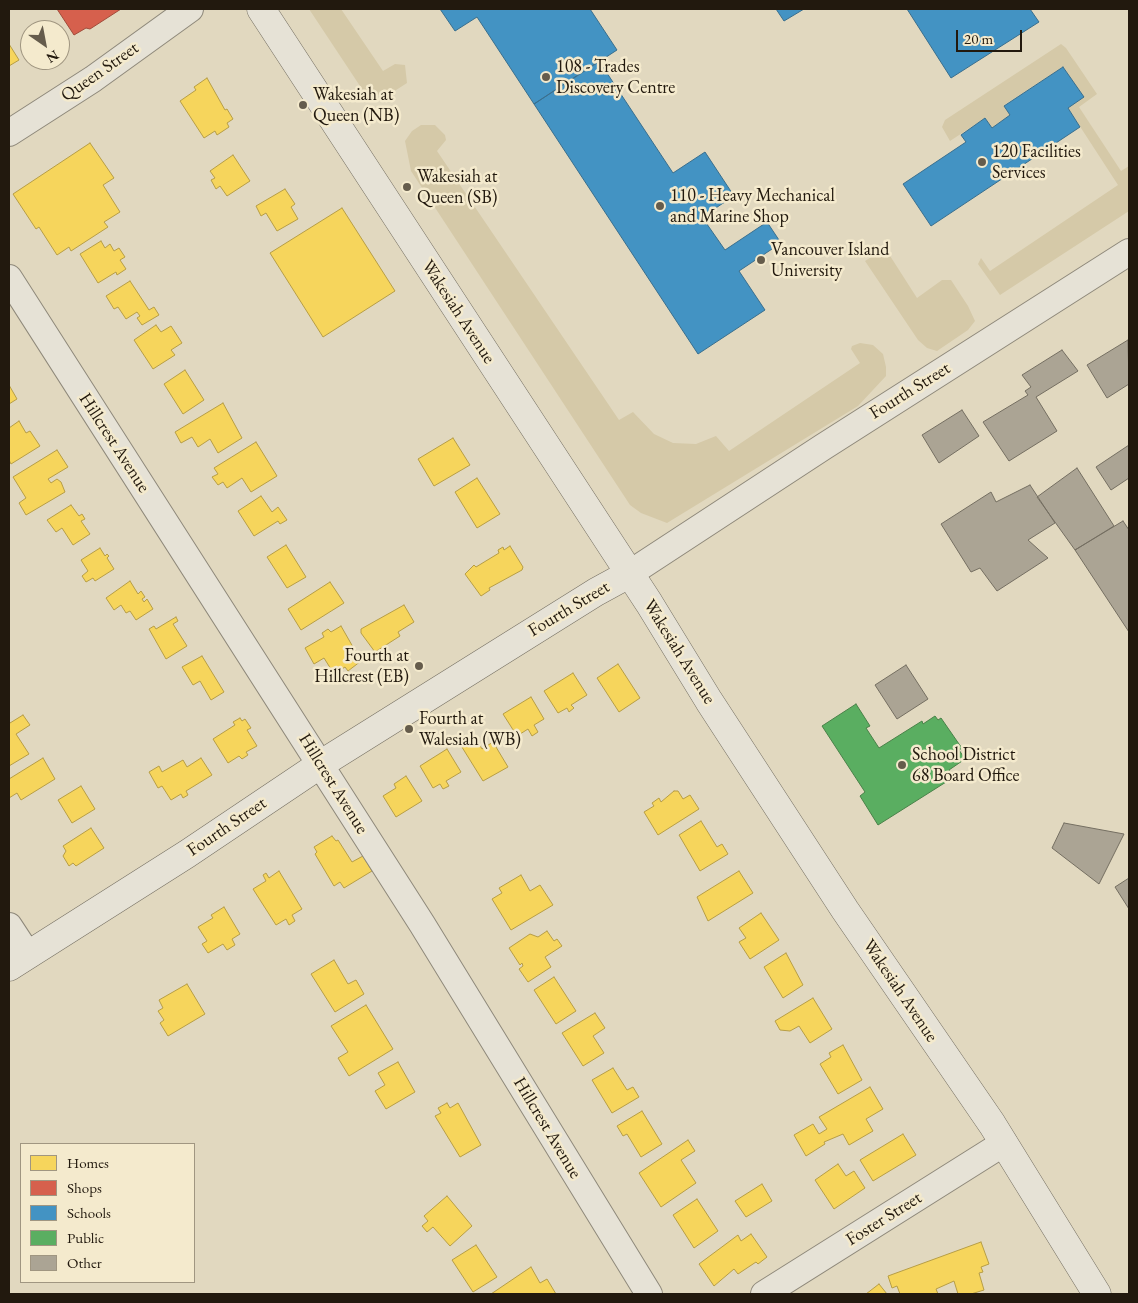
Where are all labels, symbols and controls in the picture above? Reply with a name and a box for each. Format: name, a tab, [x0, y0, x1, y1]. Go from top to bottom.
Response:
north arrow	[20, 20, 70, 70]
scale bar	[958, 20, 1024, 52]
text: 20 m	[964, 29, 993, 48]
street label: Queen Street	[57, 37, 143, 107]
text: N	[43, 46, 62, 67]
place label: 108 - Trades Discovery Centre	[556, 56, 675, 98]
marker: 108 - Trades Discovery Centre	[540, 71, 552, 83]
place label: Wakesiah at Queen (NB)	[313, 84, 399, 126]
marker: Wakesiah at Queen (NB)	[297, 99, 309, 111]
place label: 120 Facilities Services	[992, 141, 1081, 183]
marker: 120 Facilities Services	[976, 156, 988, 168]
place label: Wakesiah at Queen (SB)	[417, 166, 497, 208]
marker: Wakesiah at Queen (SB)	[401, 181, 413, 193]
place label: 110 - Heavy Mechanical and Marine Shop	[670, 185, 835, 228]
marker: 110 - Heavy Mechanical and Marine Shop	[654, 200, 666, 212]
place label: Vancouver Island University	[771, 239, 889, 282]
marker: Vancouver Island University	[755, 254, 767, 266]
street label: Wakesiah Avenue	[416, 256, 500, 368]
street label: Fourth Street	[866, 358, 954, 424]
street label: Hillcrest Avenue	[74, 389, 154, 497]
street label: Fourth Street	[524, 576, 614, 642]
street label: Wakesiah Avenue	[638, 596, 720, 708]
place label: Fourth at Hillcrest (EB)	[314, 645, 409, 688]
marker: Fourth at Hillcrest (EB)	[413, 660, 425, 672]
place label: Fourth at Walesiah (WB)	[419, 708, 521, 751]
marker: Fourth at Walesiah (WB)	[403, 723, 415, 735]
street label: Hillcrest Avenue	[294, 730, 372, 838]
place label: School District 68 Board Office	[912, 744, 1020, 786]
marker: School District 68 Board Office	[896, 759, 908, 771]
street label: Fourth Street	[183, 793, 271, 861]
street label: Wakesiah Avenue	[858, 936, 942, 1046]
street label: Hillcrest Avenue	[508, 1073, 586, 1183]
legend	[20, 1143, 195, 1283]
text: Homes	[67, 1153, 109, 1172]
text: Shops	[67, 1178, 102, 1197]
street label: Foster Street	[842, 1187, 926, 1251]
text: Schools	[67, 1203, 111, 1222]
text: Public	[67, 1228, 104, 1247]
text: Other	[67, 1253, 102, 1272]

